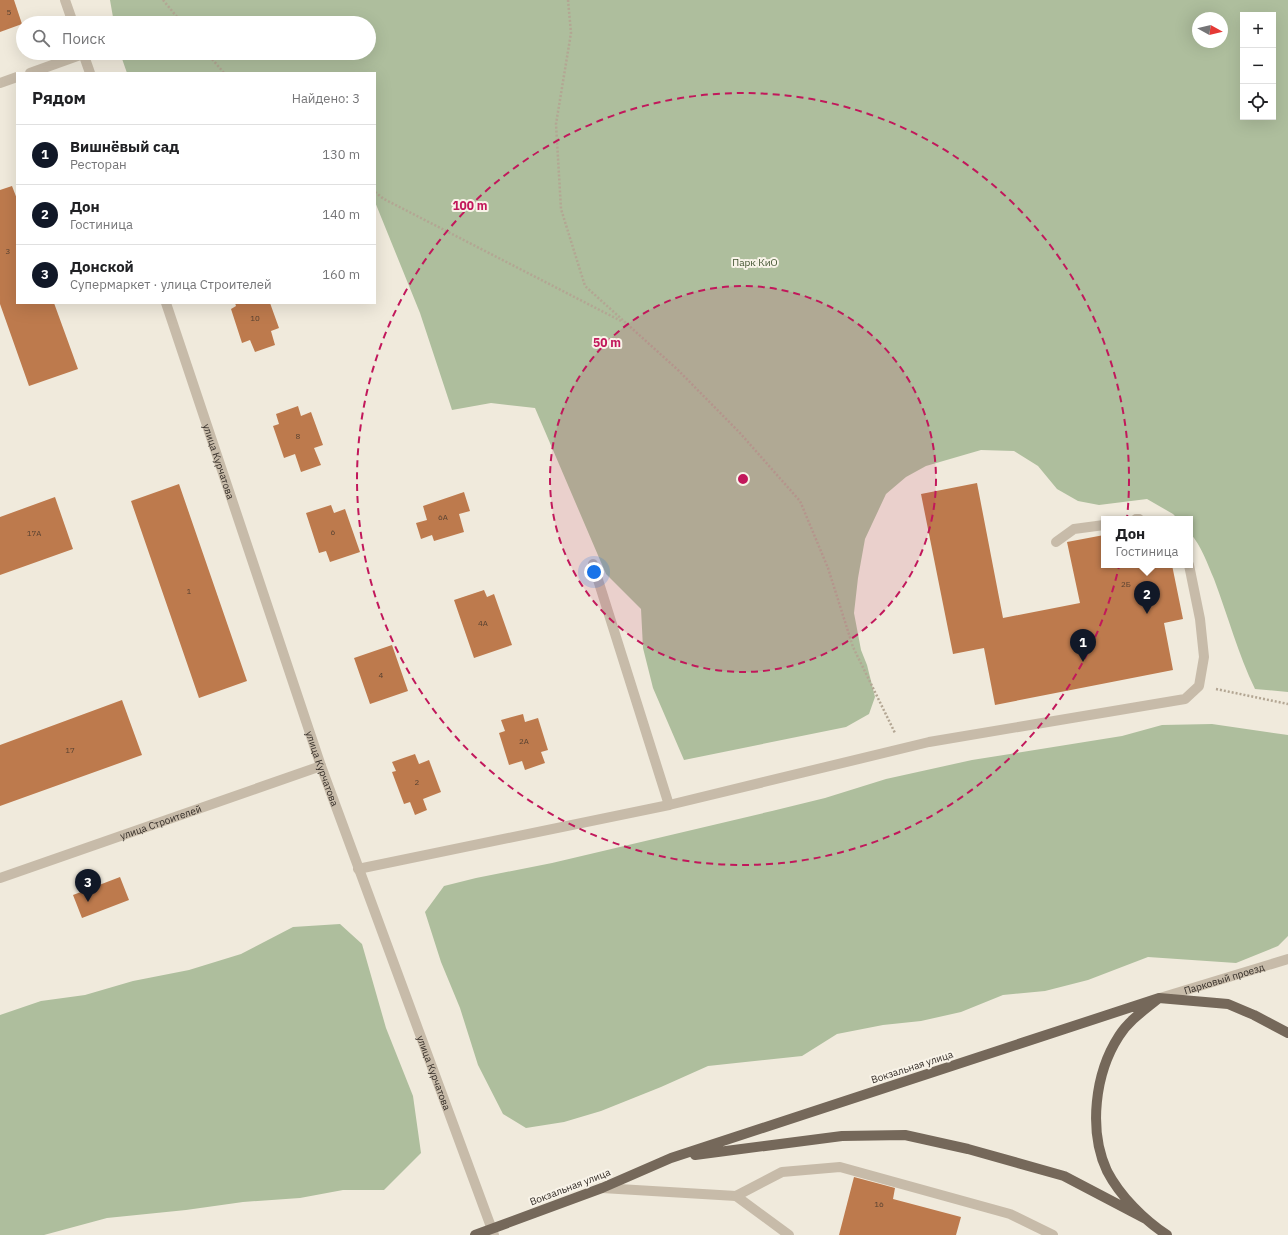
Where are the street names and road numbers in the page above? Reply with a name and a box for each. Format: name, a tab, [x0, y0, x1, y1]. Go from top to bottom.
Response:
street label: улица Курчатова	[200, 422, 238, 501]
street label: улица Курчатова	[303, 729, 342, 808]
street label: улица Строителей	[118, 802, 203, 842]
street label: Парковый проезд	[1182, 960, 1266, 997]
street label: улица Курчатова	[414, 1033, 454, 1112]
street label: Вокзальная улица	[869, 1047, 955, 1086]
street label: Вокзальная улица	[528, 1165, 613, 1208]

